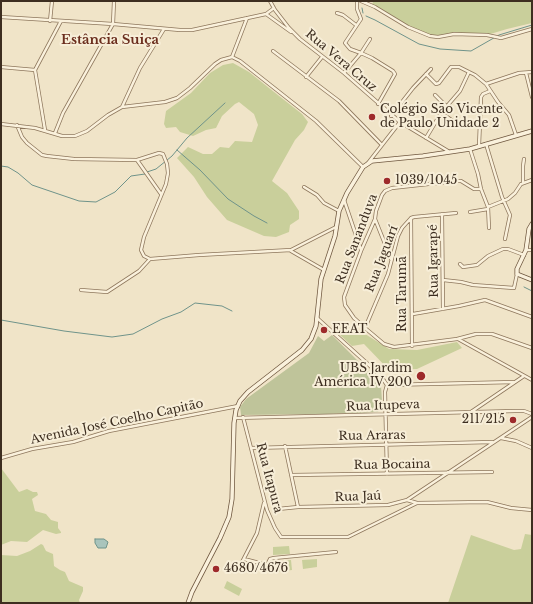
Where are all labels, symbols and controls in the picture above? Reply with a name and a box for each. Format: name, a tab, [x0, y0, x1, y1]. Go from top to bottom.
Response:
street label: Rua Vera Cruz	[302, 27, 380, 95]
district label: Estância Suiça	[61, 32, 159, 48]
place label: Colégio São Vicente de Paulo Unidade 2	[380, 103, 503, 131]
marker: Colégio São Vicente de Paulo Unidade 2	[367, 112, 377, 122]
place label: 1039/1045	[395, 174, 457, 188]
marker: 1039/1045	[382, 176, 392, 186]
street label: Rua Sananduva	[333, 192, 381, 286]
street label: Rua Jaguarí	[363, 224, 401, 294]
street label: Rua Igarapé	[426, 224, 442, 298]
street label: Rua Tarumã	[396, 256, 410, 332]
place label: EEAT	[332, 323, 367, 337]
marker: EEAT	[319, 325, 329, 335]
place label: UBS Jardim América IV 200	[314, 362, 412, 390]
marker: UBS Jardim América IV 200	[415, 370, 427, 382]
street label: Avenida José Coelho Capitão	[29, 397, 205, 447]
street label: Rua Itupeva	[346, 398, 420, 414]
place label: 211/215	[462, 413, 505, 427]
marker: 211/215	[508, 415, 518, 425]
street label: Rua Araras	[338, 428, 406, 444]
street label: Rua Itapura	[253, 441, 285, 515]
street label: Rua Bocaina	[354, 457, 430, 473]
street label: Rua Jaú	[334, 489, 382, 505]
place label: 4680/4676	[224, 562, 288, 576]
marker: 4680/4676	[211, 564, 221, 574]

